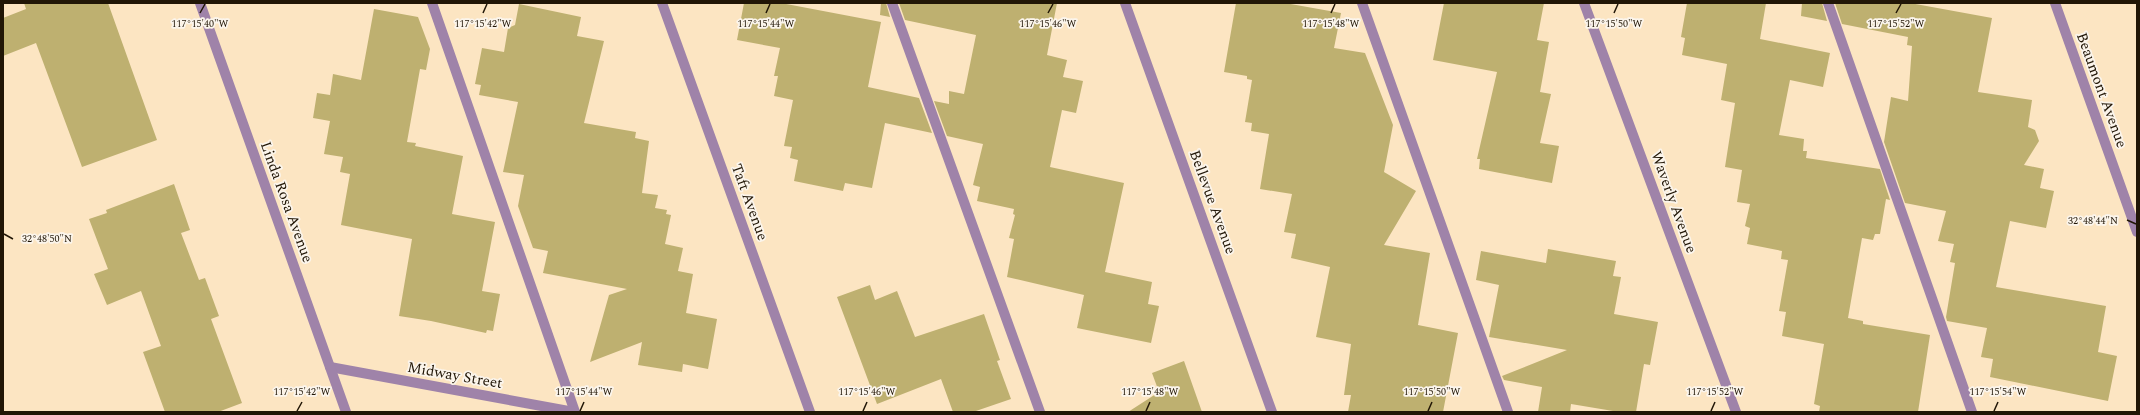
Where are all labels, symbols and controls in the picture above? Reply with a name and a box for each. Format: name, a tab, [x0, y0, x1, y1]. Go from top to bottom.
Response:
text: 117°15'40"W	[172, 16, 229, 32]
text: 117°15'42"W	[455, 16, 512, 32]
text: 117°15'44"W	[738, 16, 795, 32]
text: 117°15'46"W	[1020, 16, 1077, 32]
text: 117°15'48"W	[1303, 16, 1360, 32]
text: 117°15'50"W	[1586, 16, 1643, 32]
text: 117°15'52"W	[1868, 16, 1925, 32]
street label: Beaumont Avenue	[2070, 29, 2133, 151]
street label: Linda Rosa Avenue	[254, 138, 319, 266]
street label: Bellevue Avenue	[1183, 147, 1242, 258]
street label: Waverly Avenue	[1644, 148, 1703, 256]
street label: Taft Avenue	[725, 160, 774, 244]
text: 32°48'44"N	[2068, 213, 2118, 229]
text: 32°48'50"N	[22, 231, 72, 247]
street label: Midway Street	[405, 356, 504, 395]
text: 117°15'42"W	[274, 384, 331, 400]
text: 117°15'44"W	[556, 384, 613, 400]
text: 117°15'46"W	[839, 384, 896, 400]
text: 117°15'48"W	[1122, 384, 1179, 400]
text: 117°15'50"W	[1404, 384, 1461, 400]
text: 117°15'52"W	[1687, 384, 1744, 400]
text: 117°15'54"W	[1970, 384, 2027, 400]

